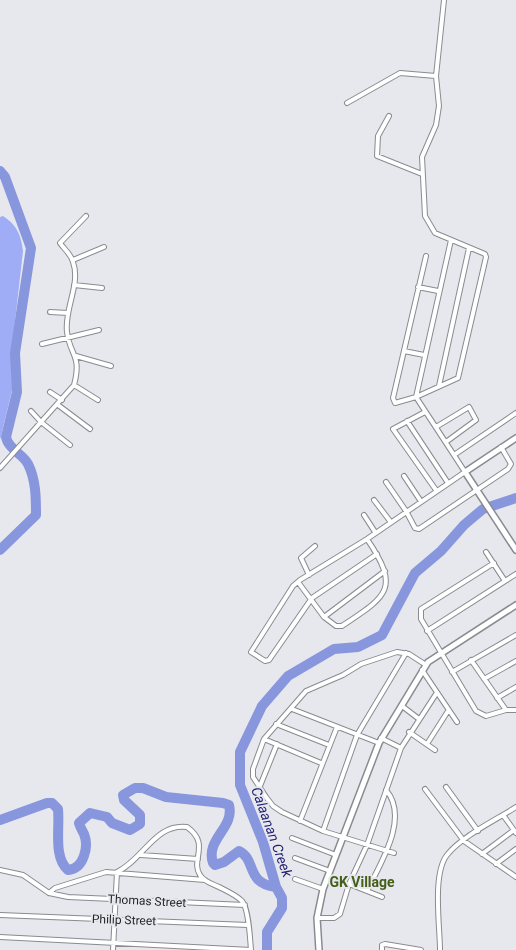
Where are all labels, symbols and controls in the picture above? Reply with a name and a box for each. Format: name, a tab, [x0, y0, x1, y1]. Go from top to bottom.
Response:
water label: Calaanan Creek	[248, 785, 296, 880]
district label: GK Village	[329, 874, 395, 890]
street label: Thomas Street	[107, 892, 187, 910]
street label: Philip Street	[92, 912, 156, 928]

